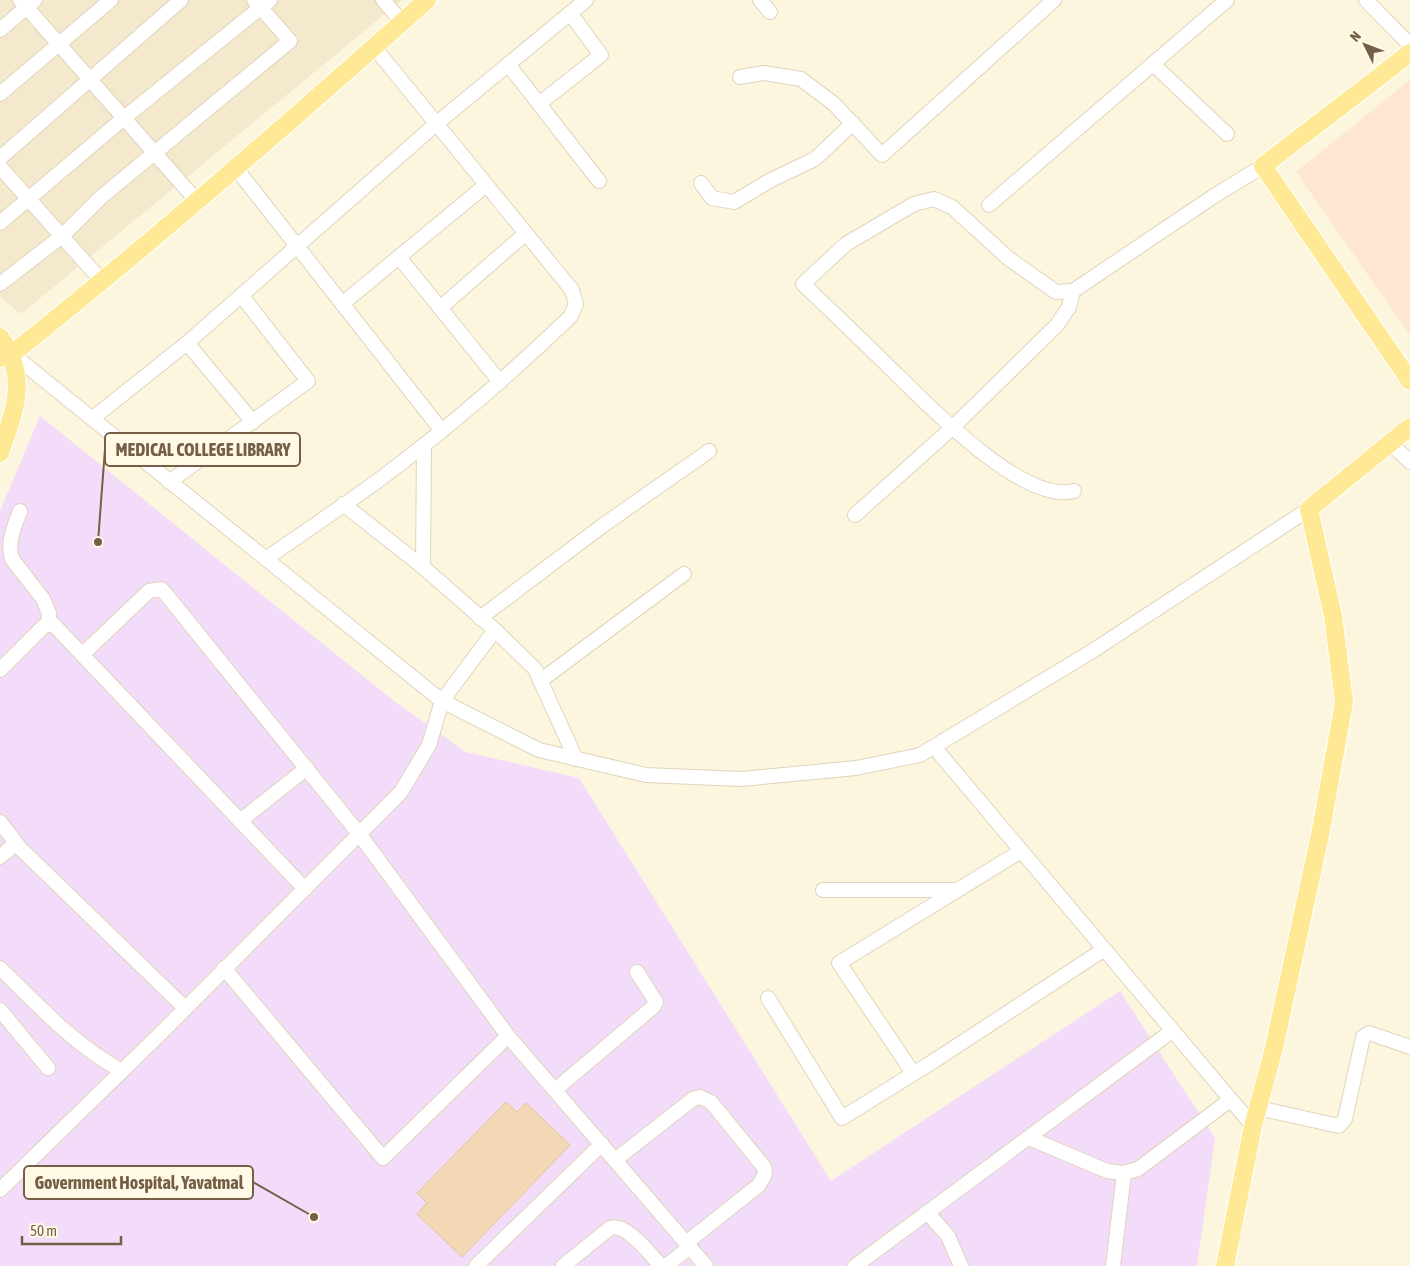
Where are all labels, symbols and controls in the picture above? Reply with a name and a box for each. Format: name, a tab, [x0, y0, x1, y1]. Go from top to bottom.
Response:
north arrow	[1340, 20, 1390, 70]
text: N	[1347, 28, 1364, 45]
callout: MEDICAL COLLEGE LIBRARY	[105, 433, 300, 466]
text: MEDICAL COLLEGE LIBRARY	[115, 439, 291, 460]
callout: Government Hospital, Yavatmal	[24, 1166, 253, 1199]
text: Government Hospital, Yavatmal	[35, 1172, 244, 1193]
scale bar	[22, 1214, 121, 1246]
text: 50 m	[30, 1222, 57, 1239]

